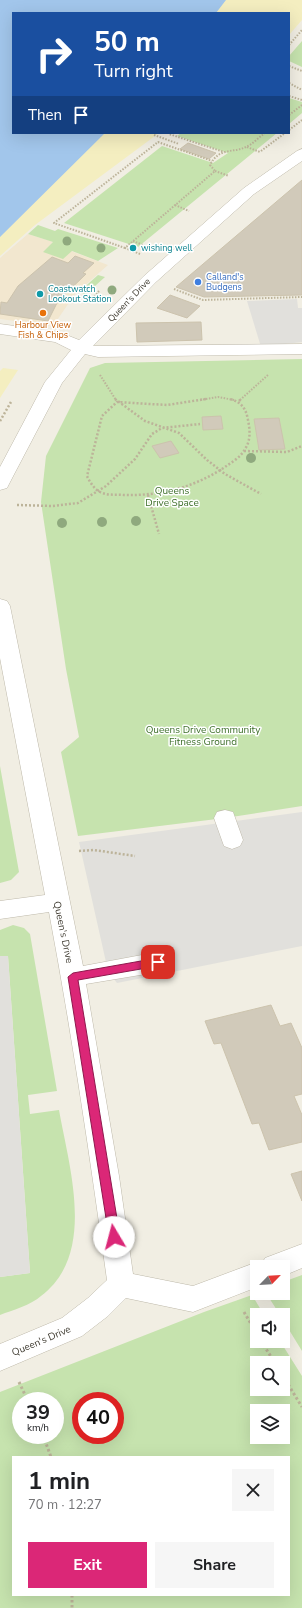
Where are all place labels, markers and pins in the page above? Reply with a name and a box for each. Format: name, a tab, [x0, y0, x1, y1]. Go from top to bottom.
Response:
place label: wishing well	[141, 242, 193, 254]
marker: wishing well	[128, 243, 138, 253]
place label: Calland's Budgens	[206, 271, 243, 293]
marker: Calland's Budgens	[193, 277, 203, 287]
place label: Coastwatch Lookout Station	[48, 283, 112, 305]
marker: Coastwatch Lookout Station	[35, 289, 45, 299]
marker: Harbour View Fish & Chips	[38, 308, 48, 318]
place label: Harbour View Fish & Chips	[15, 319, 72, 341]
pin	[141, 945, 175, 979]

